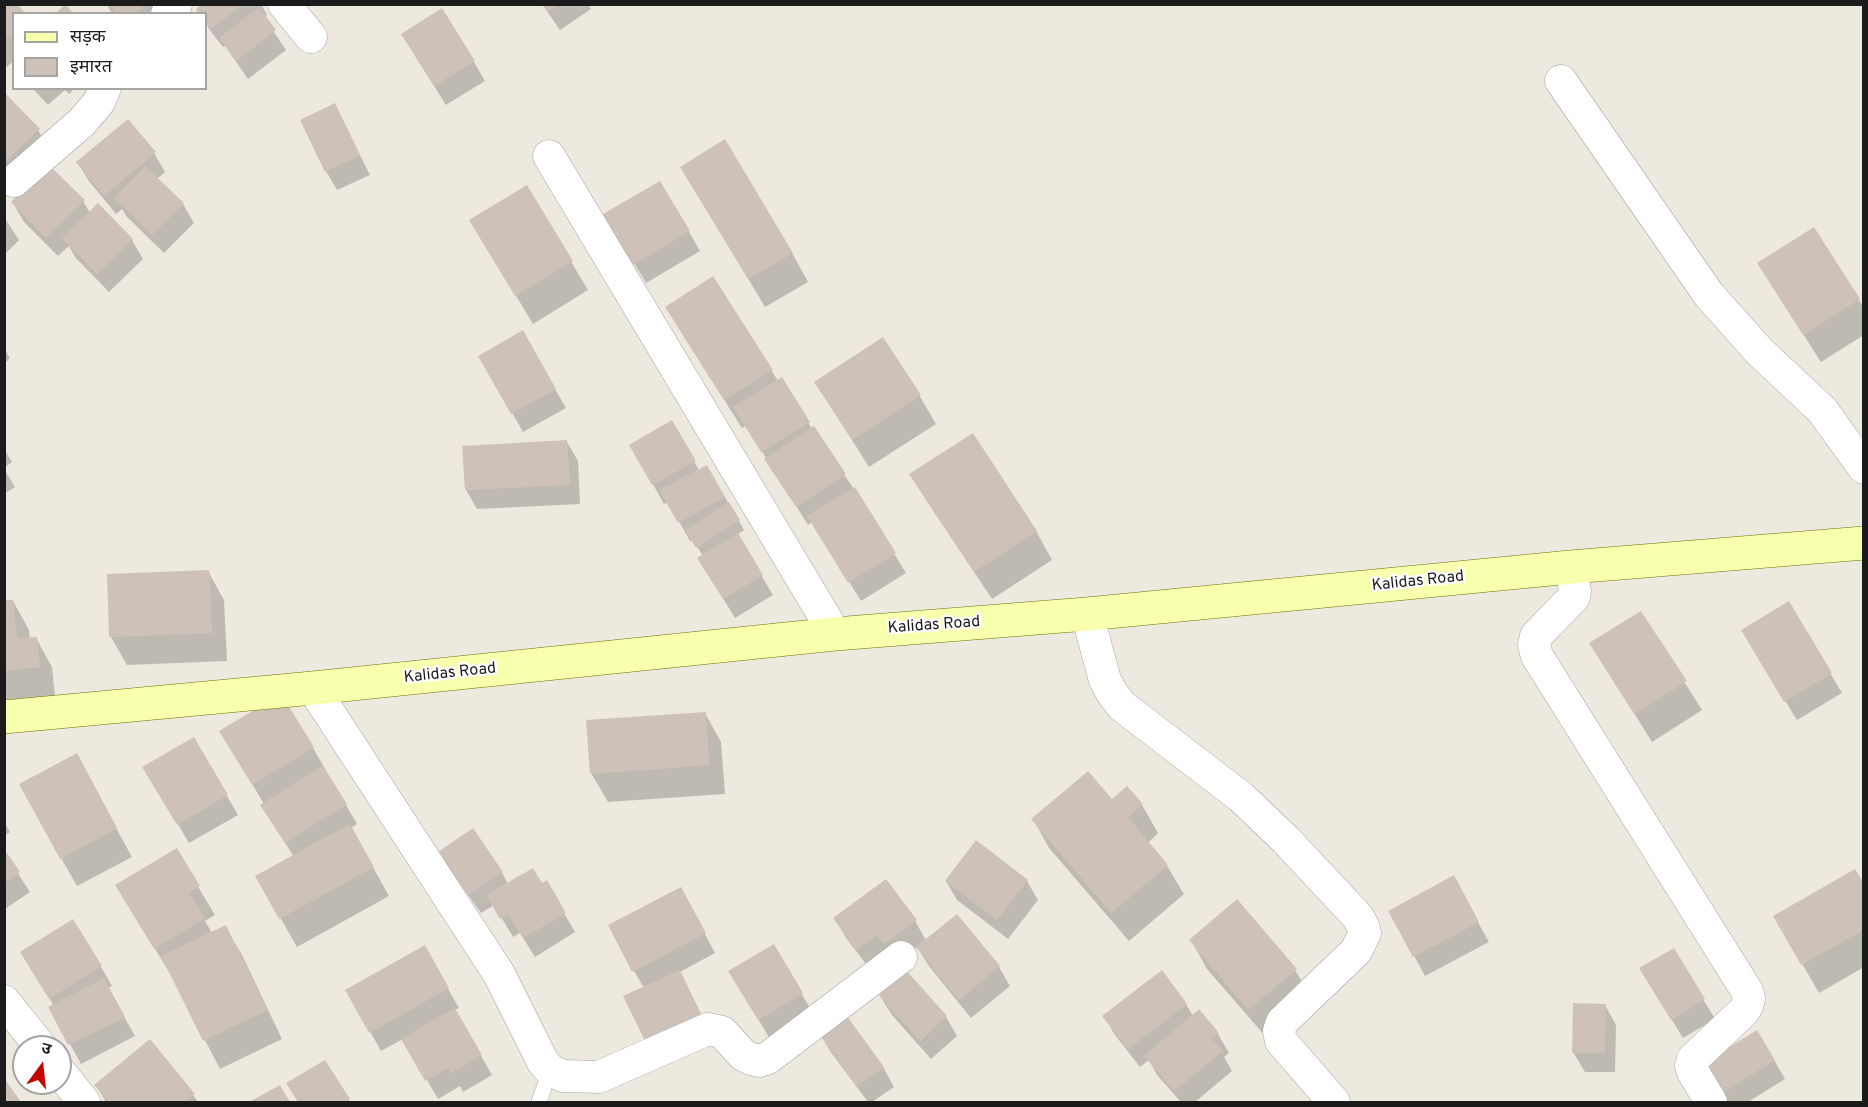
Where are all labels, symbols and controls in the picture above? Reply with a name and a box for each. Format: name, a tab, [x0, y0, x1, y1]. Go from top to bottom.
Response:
legend	[12, 12, 207, 90]
text: सड़क	[70, 26, 106, 49]
text: इमारत	[70, 56, 112, 79]
street label: Kalidas Road	[1371, 568, 1465, 596]
street label: Kalidas Road	[887, 613, 981, 639]
street label: Kalidas Road	[403, 660, 497, 688]
north arrow	[12, 1035, 72, 1095]
text: उ	[39, 1039, 53, 1060]

